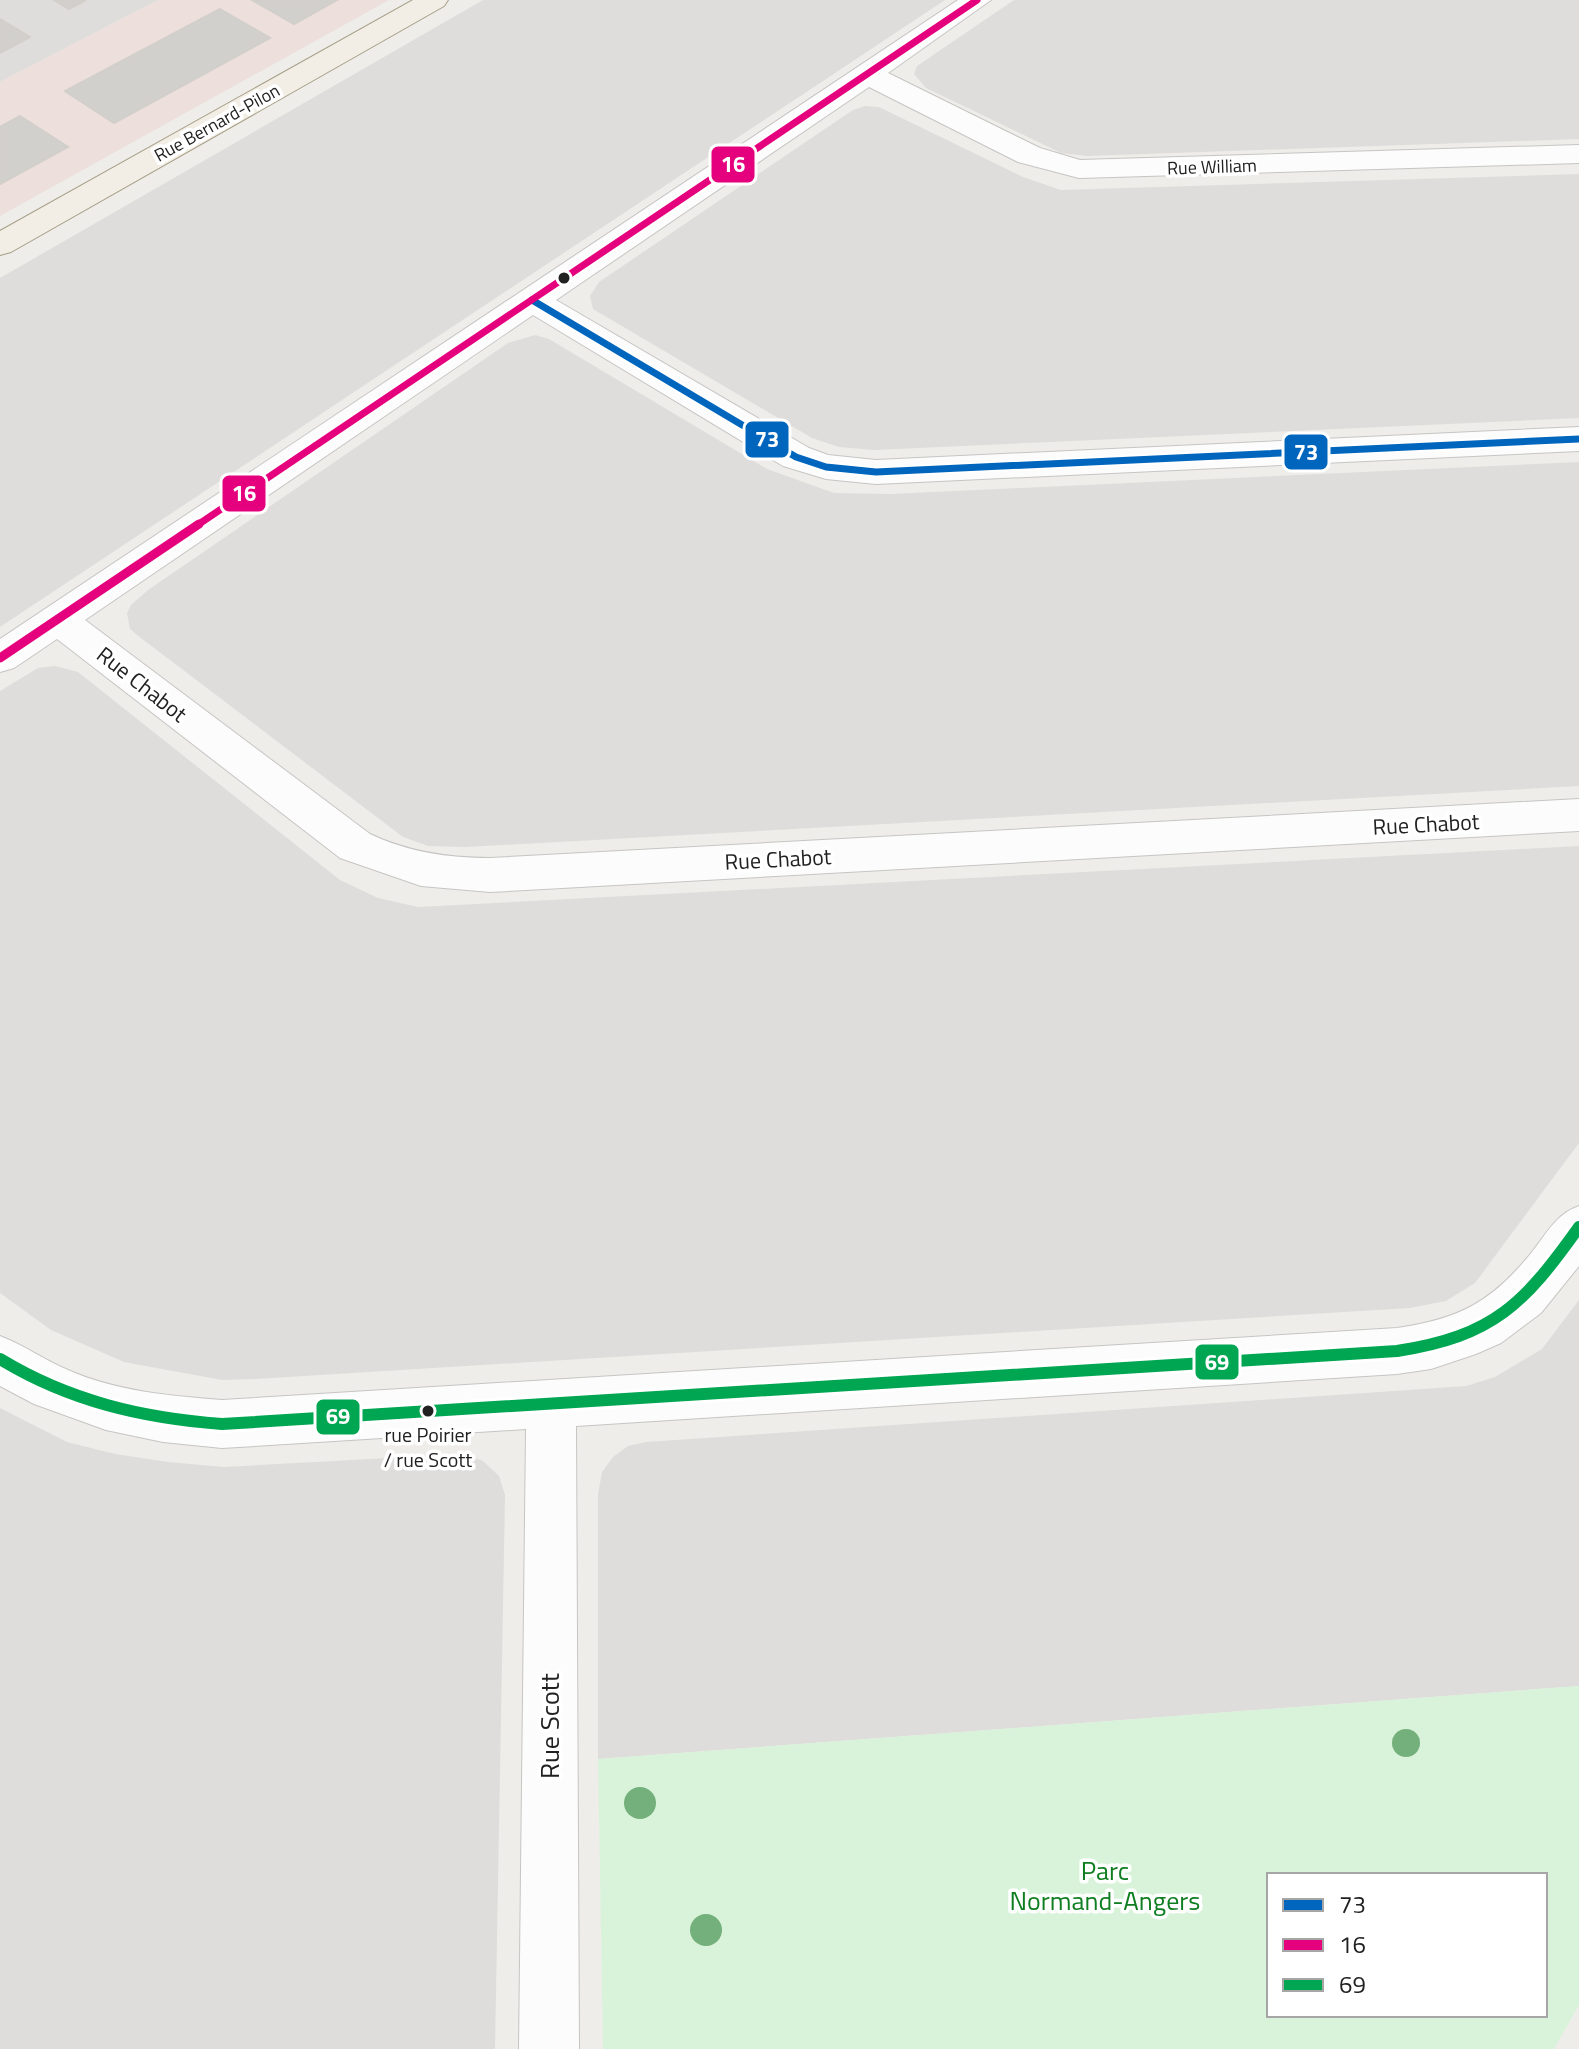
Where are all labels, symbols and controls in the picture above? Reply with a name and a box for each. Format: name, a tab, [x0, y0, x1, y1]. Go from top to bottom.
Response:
street label: Rue Bernard-Pilon	[149, 77, 285, 168]
line badge: 16	[710, 145, 756, 184]
text: 16	[721, 147, 745, 181]
street label: Rue William	[1167, 151, 1257, 182]
unlabelled marker	[556, 270, 572, 286]
line badge: 73	[744, 420, 790, 459]
text: 73	[755, 422, 779, 456]
line badge: 73	[1283, 433, 1329, 471]
text: 73	[1294, 435, 1318, 469]
line badge: 16	[221, 474, 267, 513]
text: 16	[232, 476, 256, 510]
street label: Rue Chabot	[89, 638, 195, 730]
street label: Rue Chabot	[1372, 804, 1480, 844]
street label: Rue Chabot	[724, 839, 832, 879]
line badge: 69	[1194, 1343, 1240, 1381]
text: 69	[1205, 1345, 1229, 1379]
line badge: 69	[315, 1398, 361, 1436]
text: 69	[326, 1399, 350, 1433]
marker: rue Poirier / rue Scott	[420, 1403, 436, 1419]
place label: rue Poirier / rue Scott	[384, 1419, 472, 1475]
street label: Rue Scott	[530, 1673, 569, 1779]
park label: Parc Normand-Angers	[1010, 1851, 1200, 1920]
legend	[1267, 1873, 1547, 2017]
text: 73	[1339, 1886, 1366, 1922]
text: 16	[1339, 1926, 1366, 1962]
text: 69	[1339, 1966, 1366, 2002]

